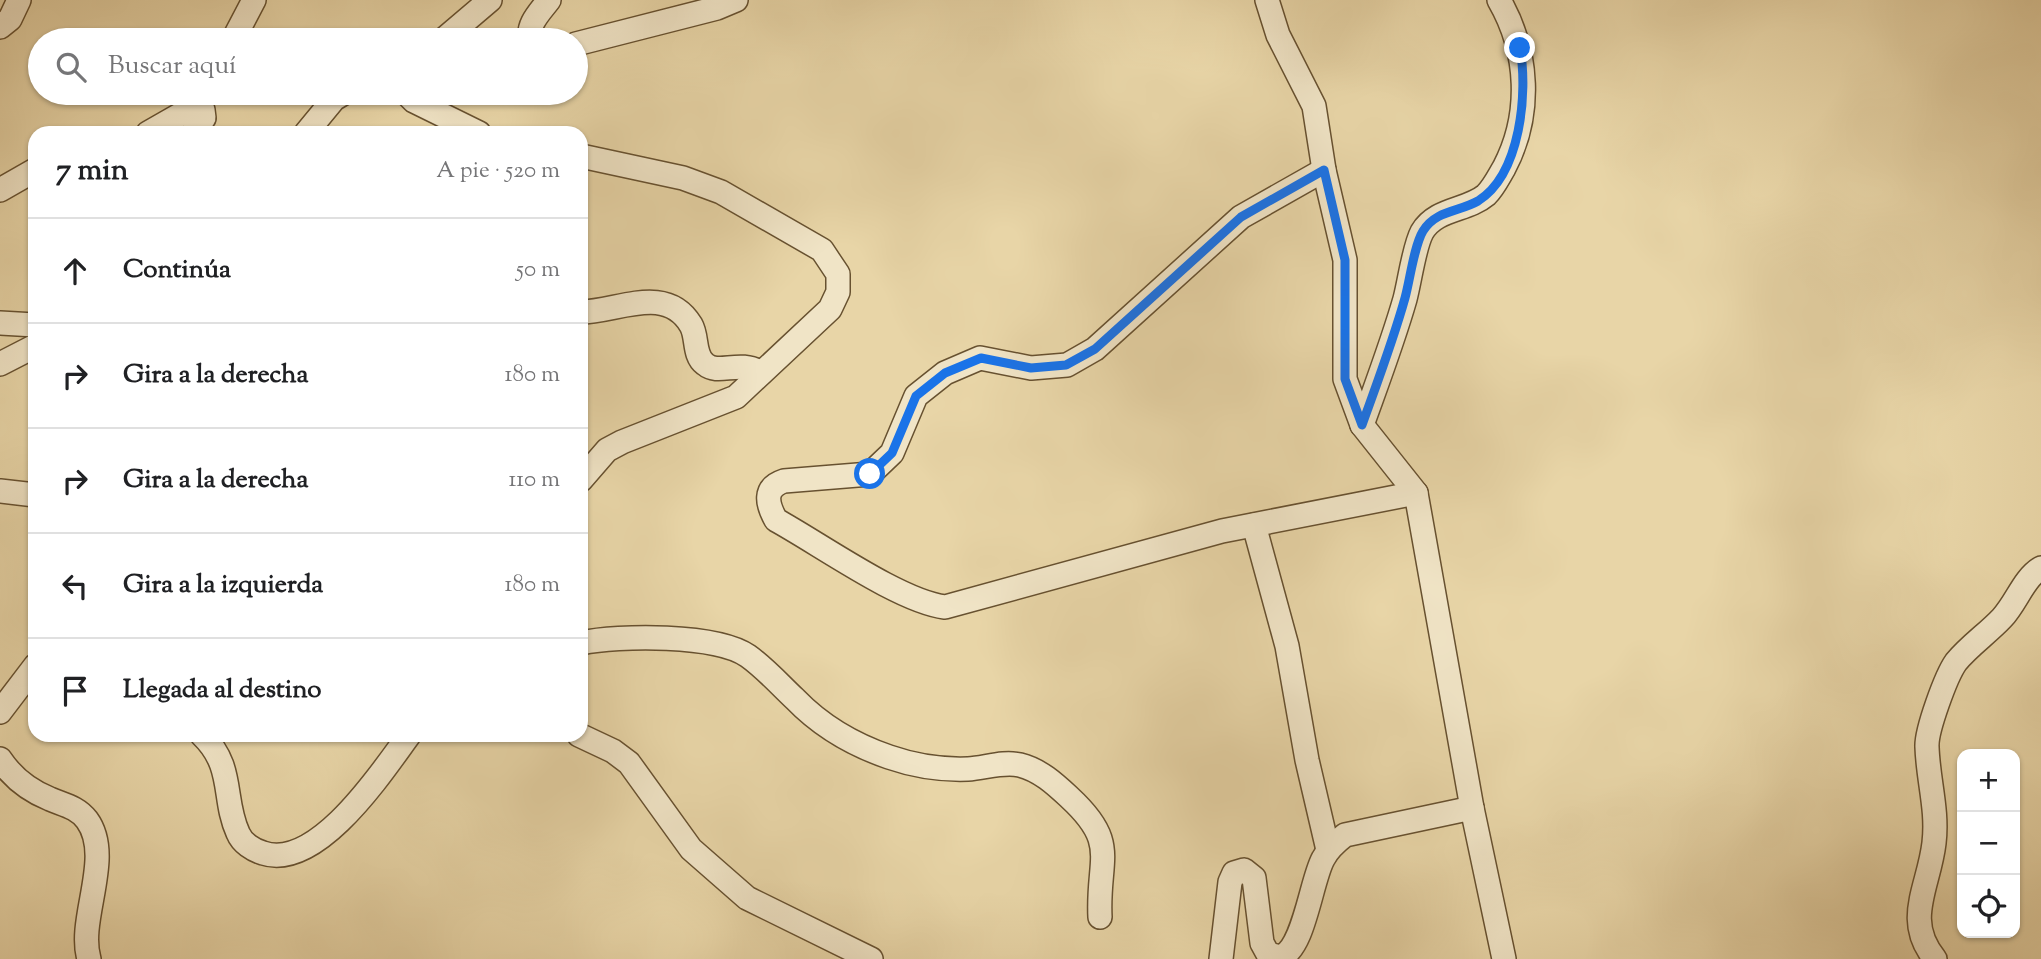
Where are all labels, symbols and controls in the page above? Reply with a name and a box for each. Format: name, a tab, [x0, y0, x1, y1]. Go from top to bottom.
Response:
search box	[28, 28, 588, 105]
route end	[1504, 32, 1535, 63]
icon: search	[52, 48, 90, 86]
text: Buscar aquí	[108, 48, 237, 85]
text: 7 min	[56, 150, 128, 193]
text: A pie · 520 m	[436, 155, 560, 188]
icon: ahead	[56, 252, 94, 290]
text: Continúa	[123, 252, 231, 289]
text: 50 m	[516, 254, 560, 287]
icon: right	[56, 357, 94, 395]
text: Gira a la derecha	[123, 357, 308, 394]
text: 180 m	[505, 359, 560, 392]
route start	[854, 458, 885, 489]
icon: right	[56, 462, 94, 500]
text: Gira a la derecha	[123, 462, 308, 499]
text: 110 m	[509, 464, 560, 497]
icon: left	[56, 567, 94, 605]
text: Gira a la izquierda	[123, 567, 323, 604]
text: 180 m	[505, 569, 560, 602]
icon: arrive	[56, 672, 94, 710]
text: Llegada al destino	[123, 672, 321, 709]
map controls	[1957, 749, 2020, 938]
button: +	[1957, 749, 2020, 812]
button: −	[1957, 812, 2020, 875]
button: locate	[1957, 875, 2020, 938]

